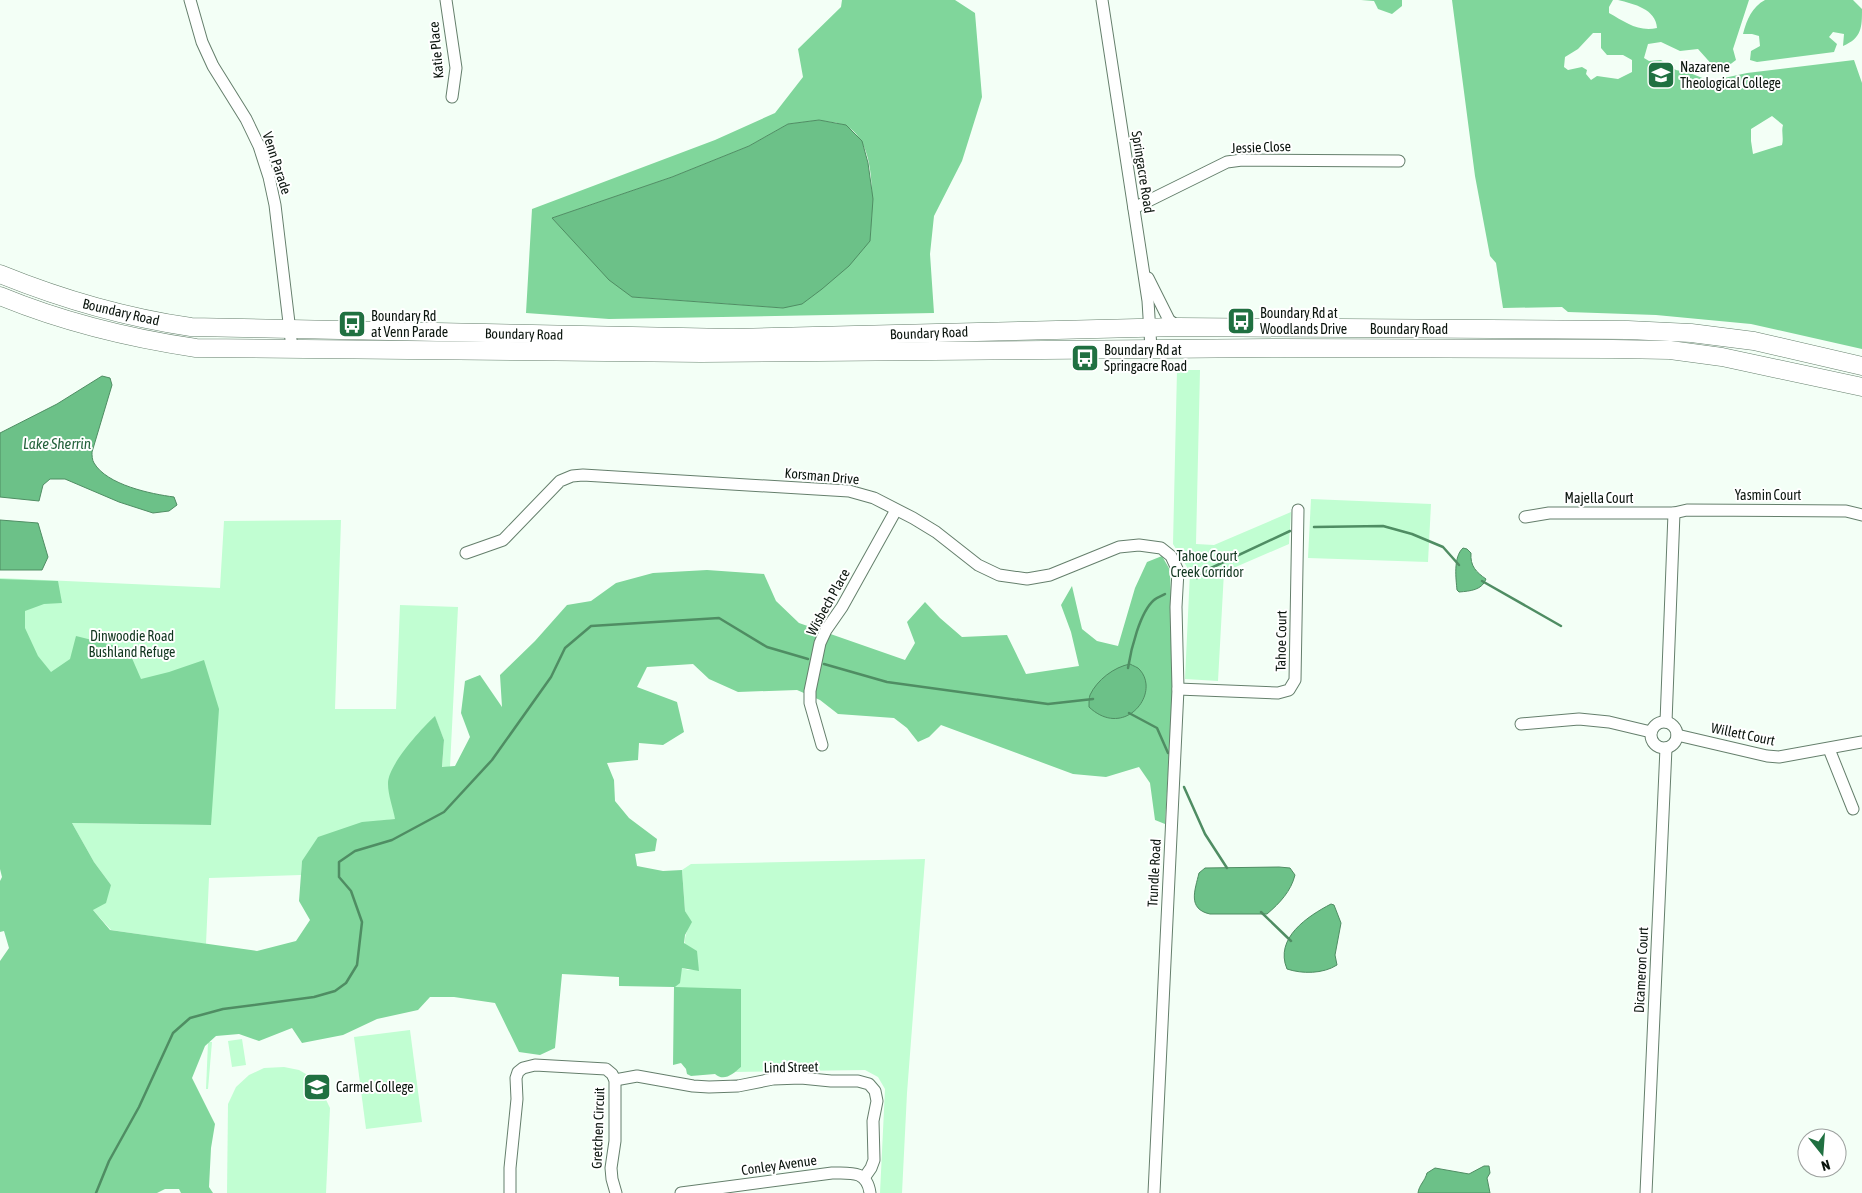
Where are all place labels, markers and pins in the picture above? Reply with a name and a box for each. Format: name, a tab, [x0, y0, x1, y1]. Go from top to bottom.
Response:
place label: Nazarene Theological College	[1680, 59, 1781, 91]
school or university icon: Nazarene Theological College	[1646, 60, 1676, 90]
place label: Boundary Rd at Woodlands Drive	[1260, 305, 1347, 337]
bus stop icon: Boundary Rd at Woodlands Drive	[1226, 306, 1256, 336]
place label: Boundary Rd at Venn Parade	[371, 308, 448, 340]
bus stop icon: Boundary Rd at Venn Parade	[337, 309, 367, 339]
place label: Boundary Rd at Springacre Road	[1104, 342, 1187, 374]
bus stop icon: Boundary Rd at Springacre Road	[1070, 343, 1100, 373]
school or university icon: Carmel College	[302, 1072, 332, 1102]
place label: Carmel College	[336, 1079, 414, 1095]

